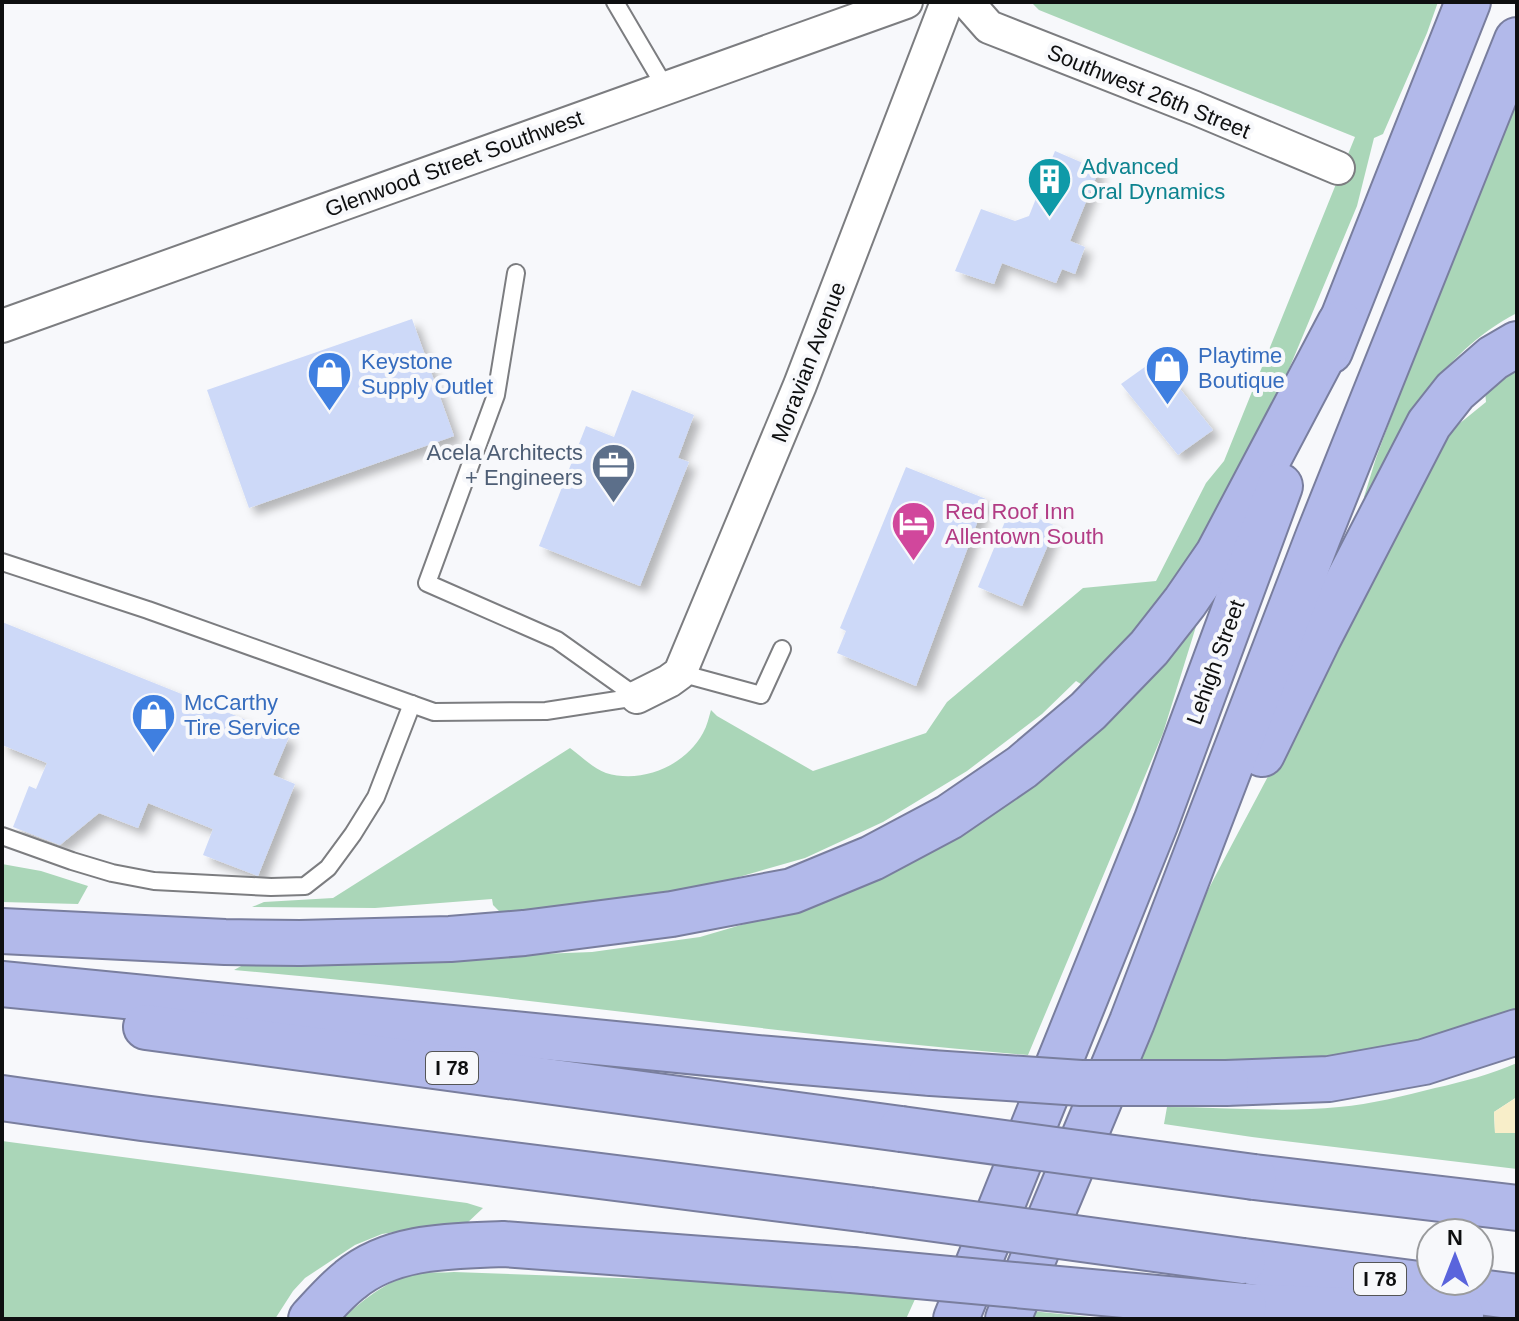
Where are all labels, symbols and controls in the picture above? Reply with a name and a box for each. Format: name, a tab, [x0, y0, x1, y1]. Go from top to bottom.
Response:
street label: Southwest 26th Street	[1044, 39, 1254, 144]
street label: Glenwood Street Southwest	[322, 105, 587, 222]
place label: Advanced Oral Dynamics	[1081, 154, 1225, 204]
building icon: Advanced Oral Dynamics	[1026, 155, 1074, 218]
street label: Moravian Avenue	[766, 279, 851, 446]
place label: Playtime Boutique	[1198, 343, 1285, 393]
shop icon: Playtime Boutique	[1143, 344, 1191, 407]
place label: Keystone Supply Outlet	[361, 349, 493, 399]
shop icon: Keystone Supply Outlet	[306, 350, 354, 413]
place label: Acela Architects + Engineers	[426, 440, 583, 490]
office icon: Acela Architects + Engineers	[590, 441, 638, 504]
place label: Red Roof Inn Allentown South	[945, 499, 1104, 549]
hotel icon: Red Roof Inn Allentown South	[890, 500, 938, 563]
street label: Lehigh Street	[1181, 596, 1250, 728]
place label: McCarthy Tire Service	[184, 690, 301, 740]
shop icon: McCarthy Tire Service	[129, 691, 177, 754]
road number: I 78	[426, 1052, 478, 1084]
north arrow	[1415, 1217, 1495, 1297]
text: N	[1447, 1225, 1463, 1250]
road number: I 78	[1354, 1263, 1406, 1295]

